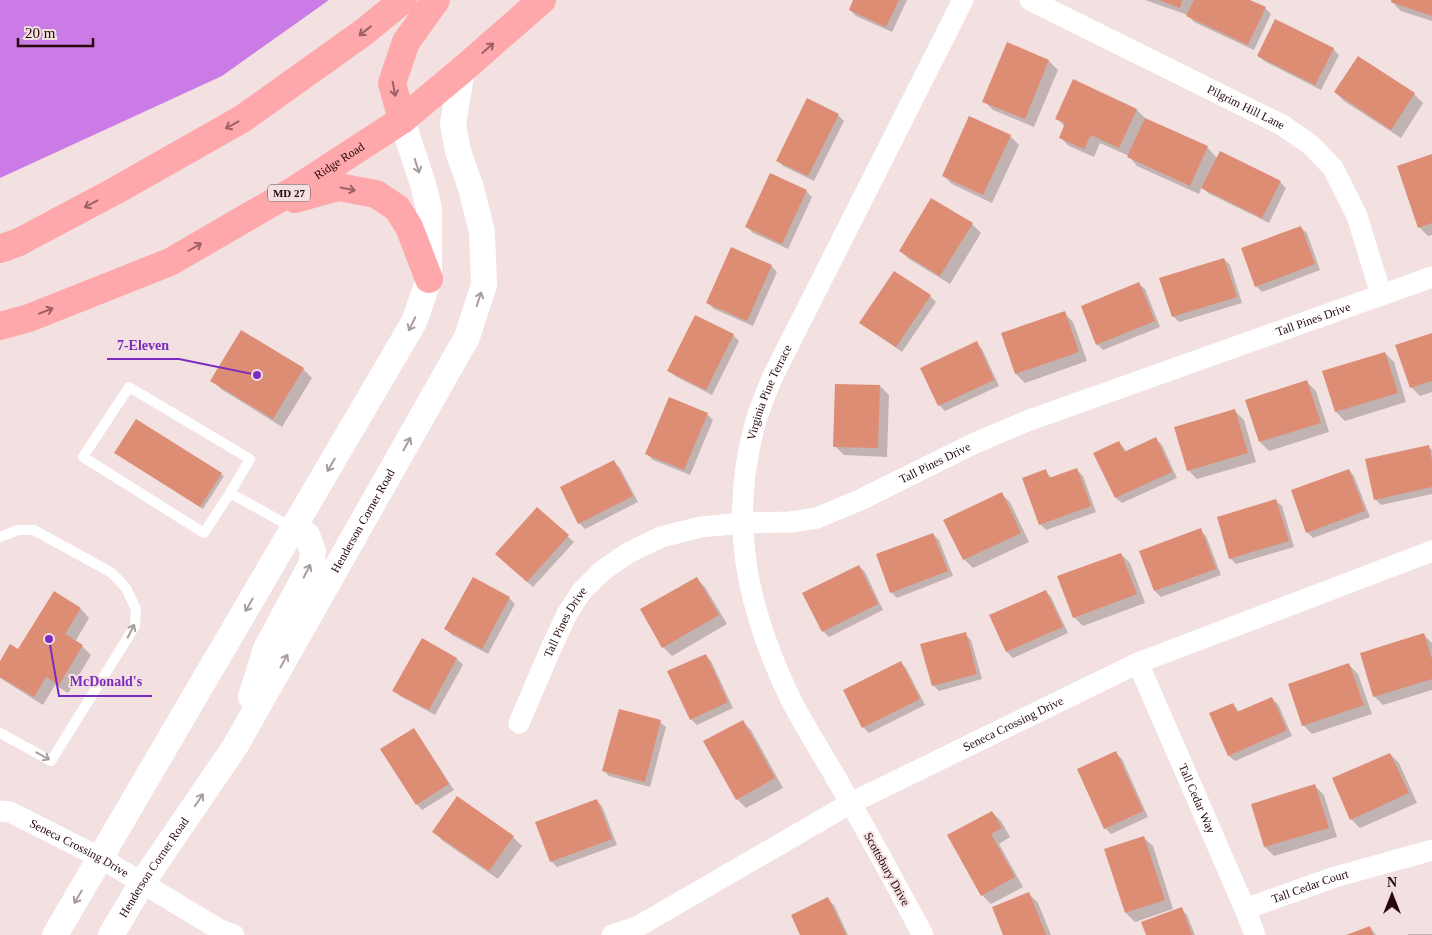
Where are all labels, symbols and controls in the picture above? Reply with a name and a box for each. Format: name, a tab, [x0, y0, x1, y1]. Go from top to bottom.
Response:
scale bar	[18, 15, 92, 47]
text: 20 m	[25, 25, 56, 41]
one-way arrow	[359, 25, 372, 36]
one-way arrow	[481, 43, 494, 54]
one-way arrow	[390, 81, 399, 97]
street label: Pilgrim Hill Lane	[1205, 82, 1287, 132]
one-way arrow	[226, 120, 240, 130]
street label: Ridge Road	[312, 139, 367, 182]
one-way arrow	[413, 158, 422, 174]
road number: MD 27	[268, 184, 310, 202]
one-way arrow	[340, 185, 356, 195]
one-way arrow	[83, 199, 98, 209]
one-way arrow	[188, 242, 202, 252]
one-way arrow	[475, 291, 485, 307]
street label: Tall Pines Drive	[1274, 300, 1352, 339]
one-way arrow	[38, 306, 53, 315]
one-way arrow	[407, 316, 417, 331]
callout: 7-Eleven	[107, 330, 179, 359]
text: 7-Eleven	[117, 338, 169, 353]
street label: Virginia Pine Terrace	[744, 342, 795, 442]
one-way arrow	[402, 437, 412, 451]
street label: Tall Pines Drive	[897, 439, 973, 486]
one-way arrow	[326, 457, 336, 471]
street label: Henderson Corner Road	[328, 467, 398, 575]
one-way arrow	[302, 564, 312, 579]
street label: Tall Pines Drive	[541, 584, 589, 660]
one-way arrow	[244, 598, 254, 613]
one-way arrow	[126, 623, 136, 638]
one-way arrow	[279, 655, 289, 669]
callout: McDonald's	[59, 667, 152, 696]
text: McDonald's	[70, 674, 143, 689]
street label: Seneca Crossing Drive	[961, 693, 1066, 754]
one-way arrow	[35, 752, 49, 762]
street label: Tall Cedar Way	[1176, 762, 1218, 836]
one-way arrow	[194, 793, 204, 807]
street label: Henderson Corner Road	[116, 815, 192, 920]
street label: Seneca Crossing Drive	[27, 816, 131, 880]
street label: Scottsbury Drive	[861, 830, 913, 908]
street label: Tall Cedar Court	[1270, 866, 1351, 906]
north arrow	[1367, 870, 1417, 920]
text: N	[1387, 875, 1397, 890]
one-way arrow	[72, 889, 82, 903]

